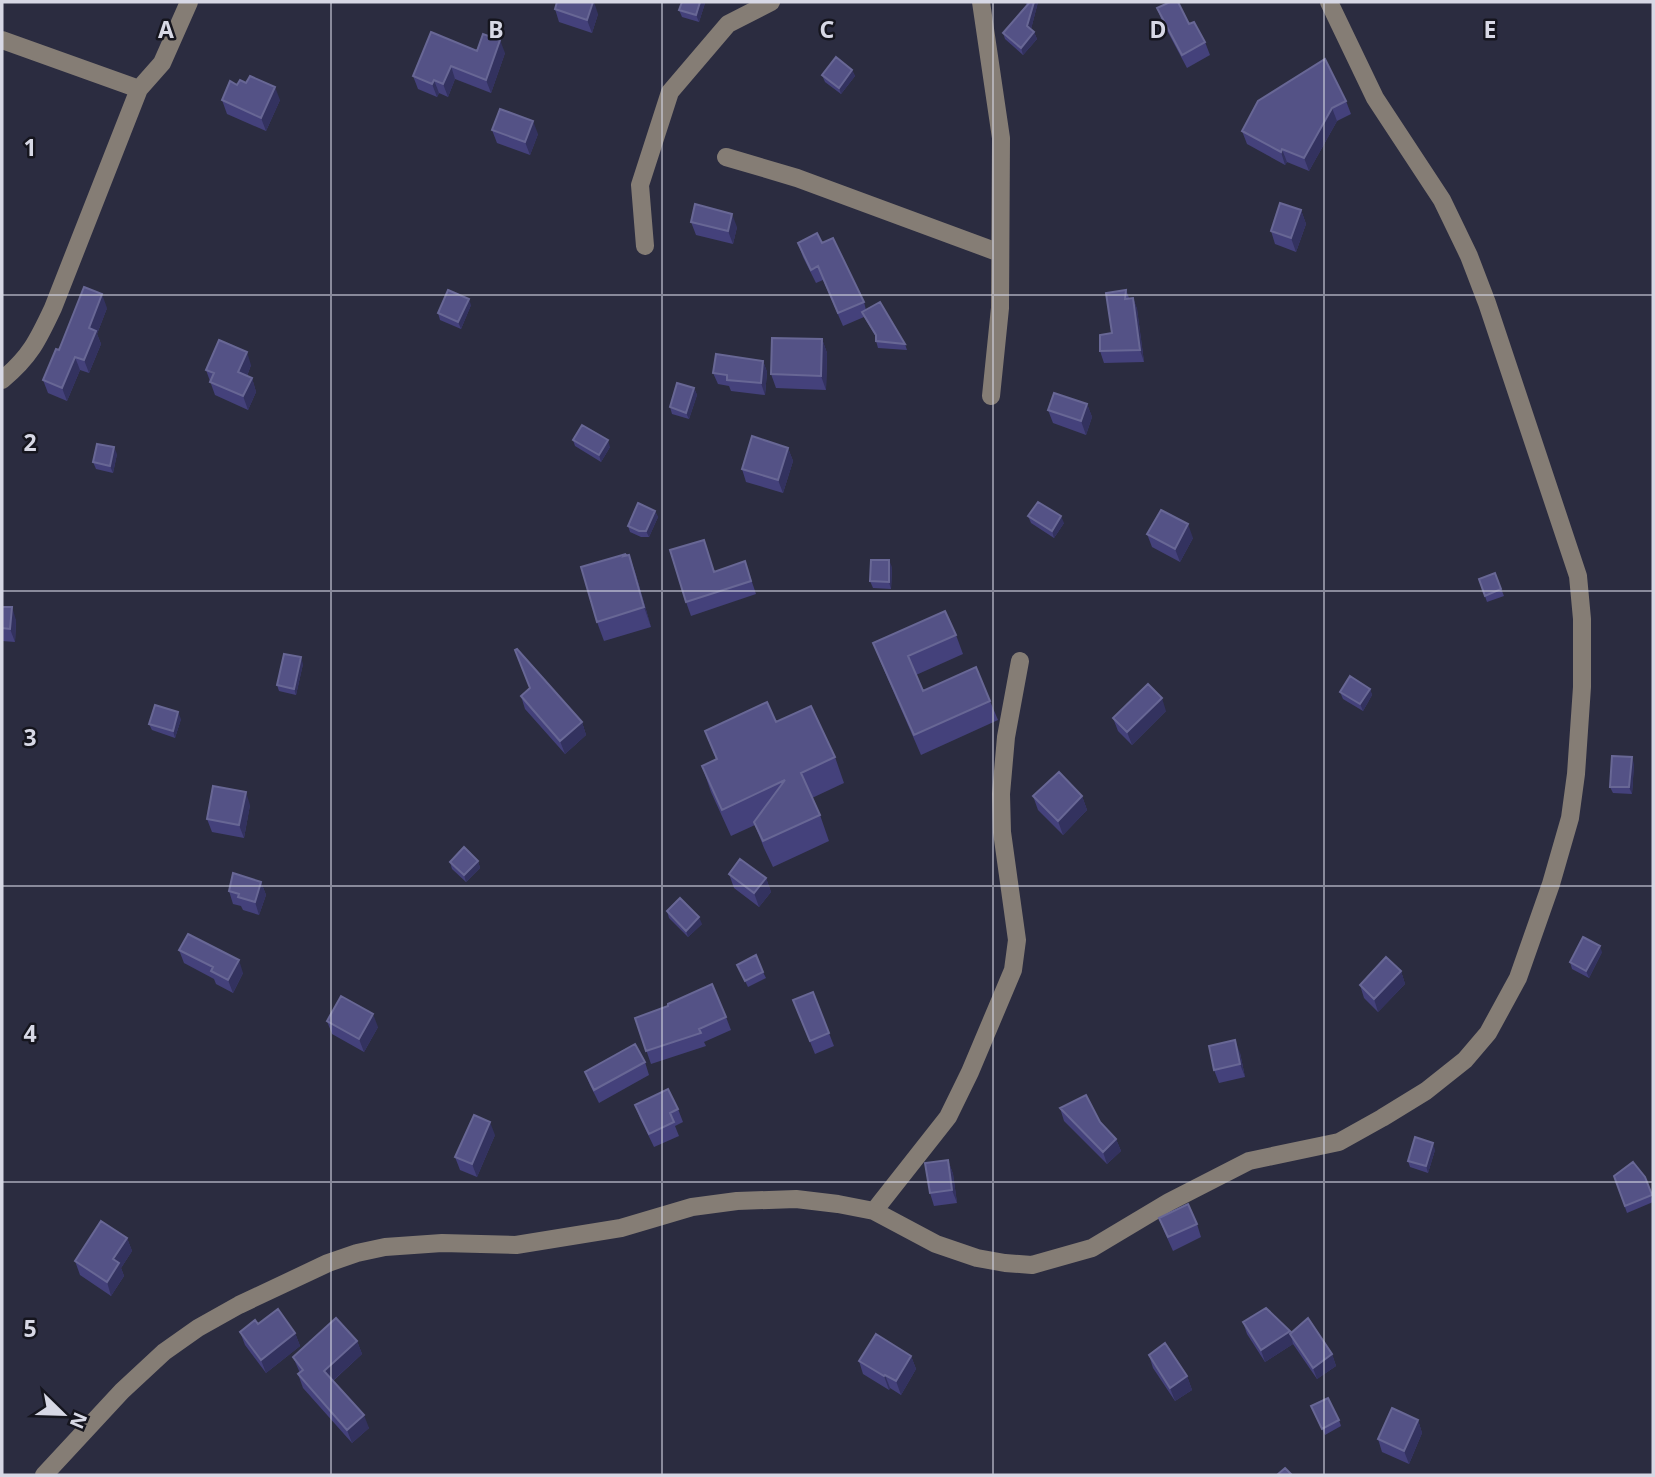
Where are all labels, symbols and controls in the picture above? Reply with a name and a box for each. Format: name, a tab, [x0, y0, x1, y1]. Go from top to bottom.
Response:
text: A	[158, 13, 174, 45]
text: B	[488, 13, 504, 45]
text: C	[820, 13, 835, 45]
text: D	[1150, 13, 1166, 45]
text: E	[1484, 13, 1496, 45]
text: 1	[23, 131, 37, 163]
text: 2	[23, 426, 37, 458]
text: 3	[23, 721, 37, 753]
text: 4	[23, 1017, 37, 1049]
text: 5	[23, 1312, 37, 1344]
north arrow	[28, 1379, 98, 1449]
text: N	[64, 1408, 94, 1433]

